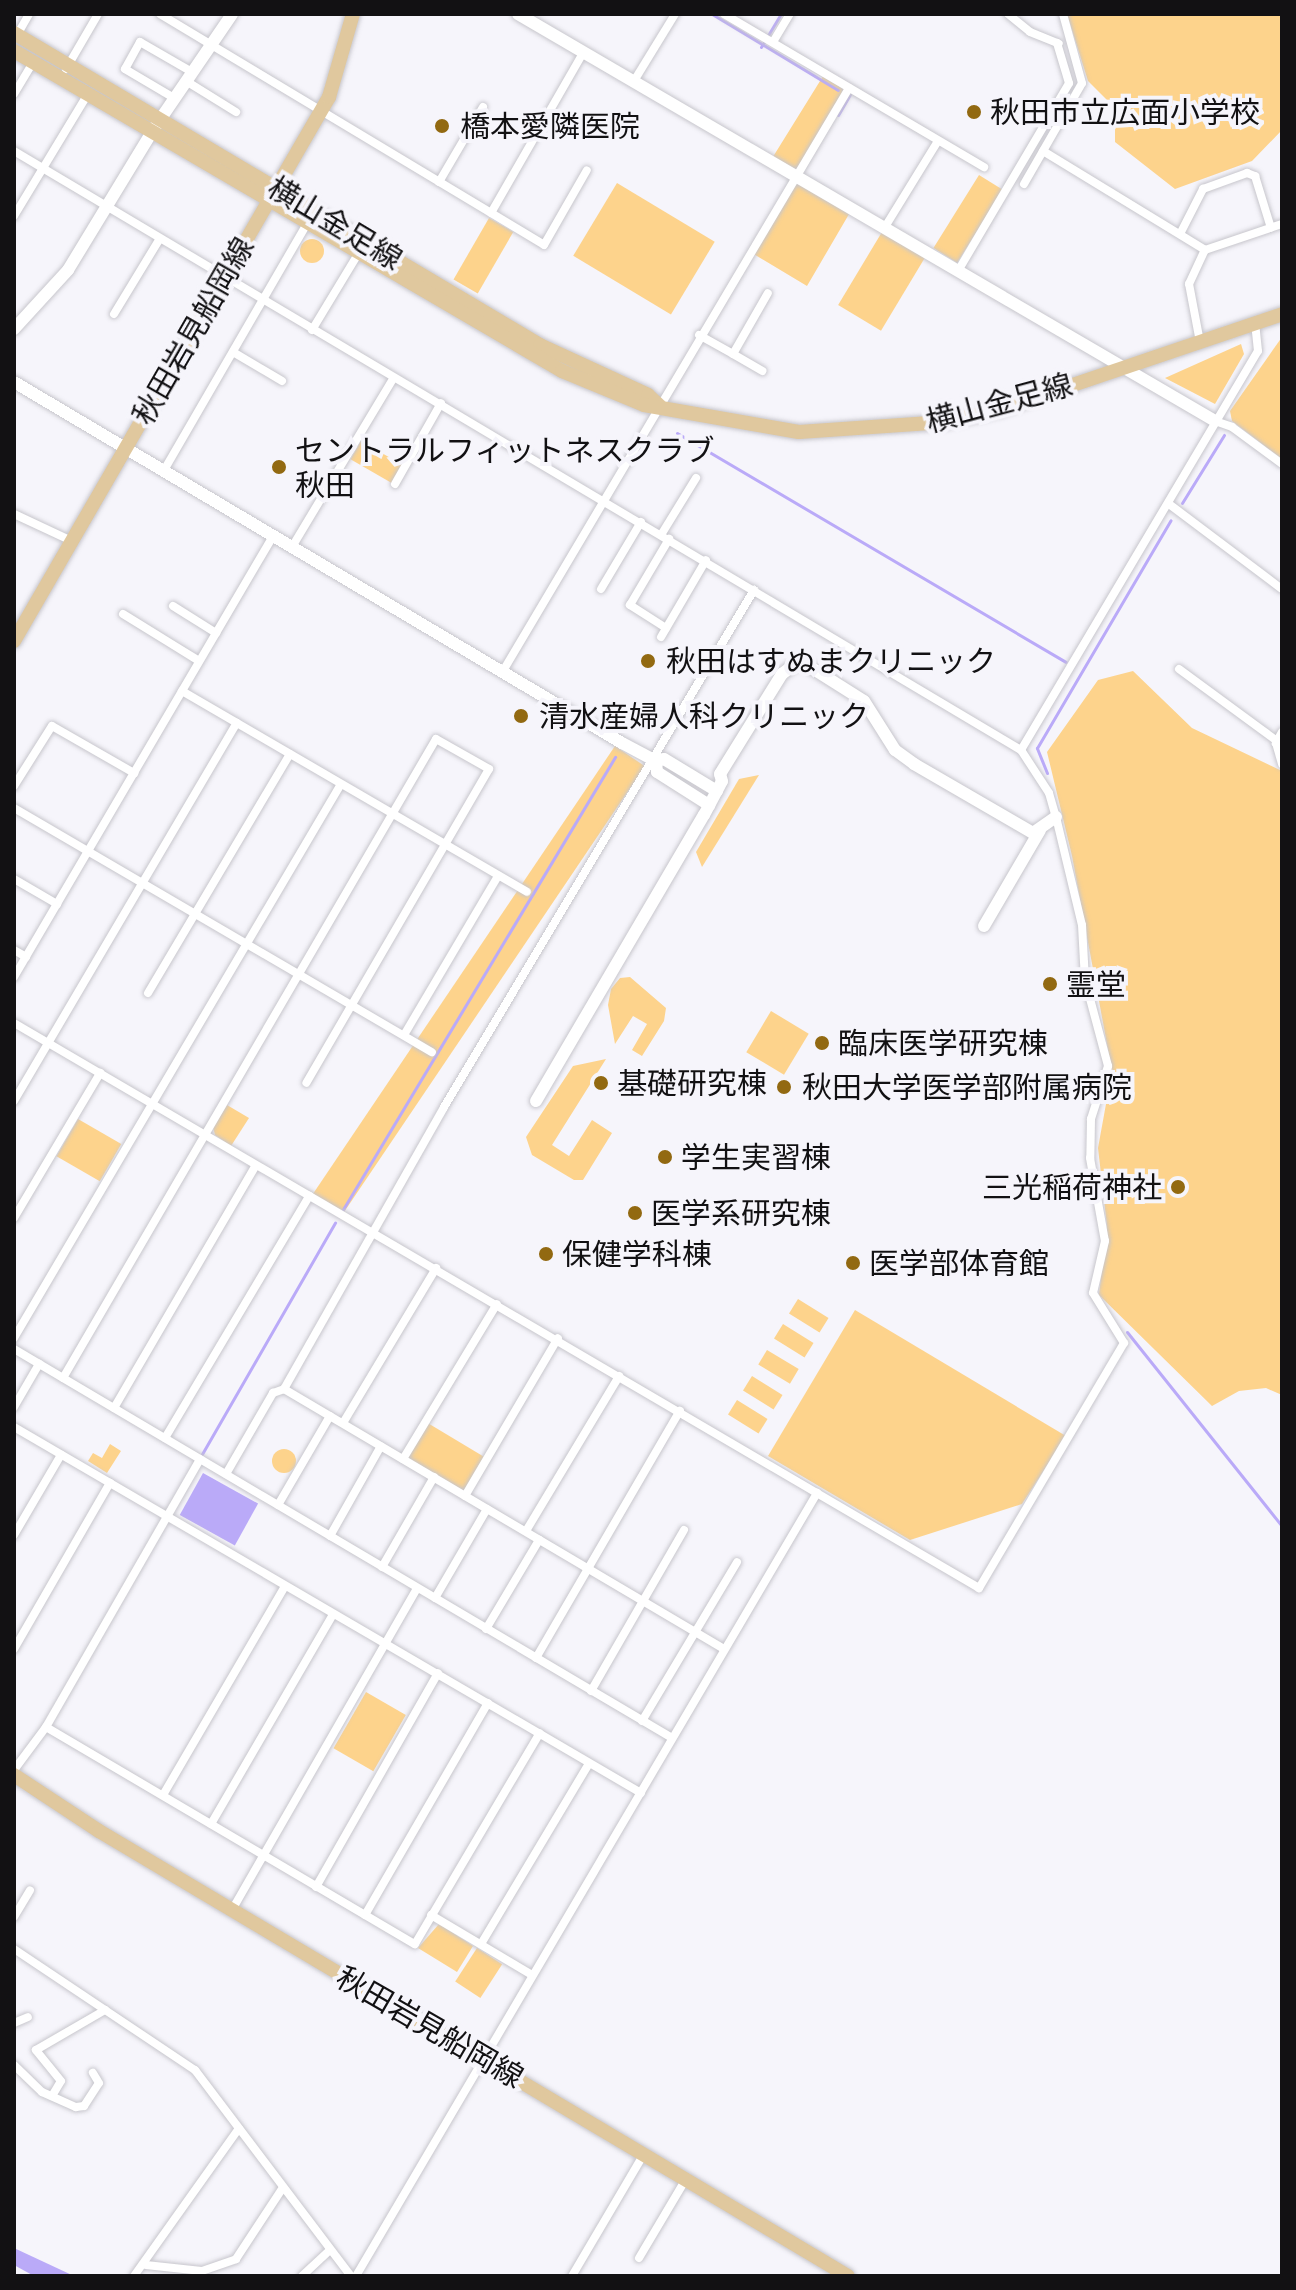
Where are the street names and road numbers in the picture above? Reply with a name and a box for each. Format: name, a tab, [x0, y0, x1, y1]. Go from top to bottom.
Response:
street label: 横山金足線	[261, 169, 409, 277]
street label: 秋田岩見船岡線	[125, 231, 261, 431]
street label: 横山金足線	[922, 366, 1076, 440]
street label: 秋田岩見船岡線	[330, 1959, 530, 2095]

